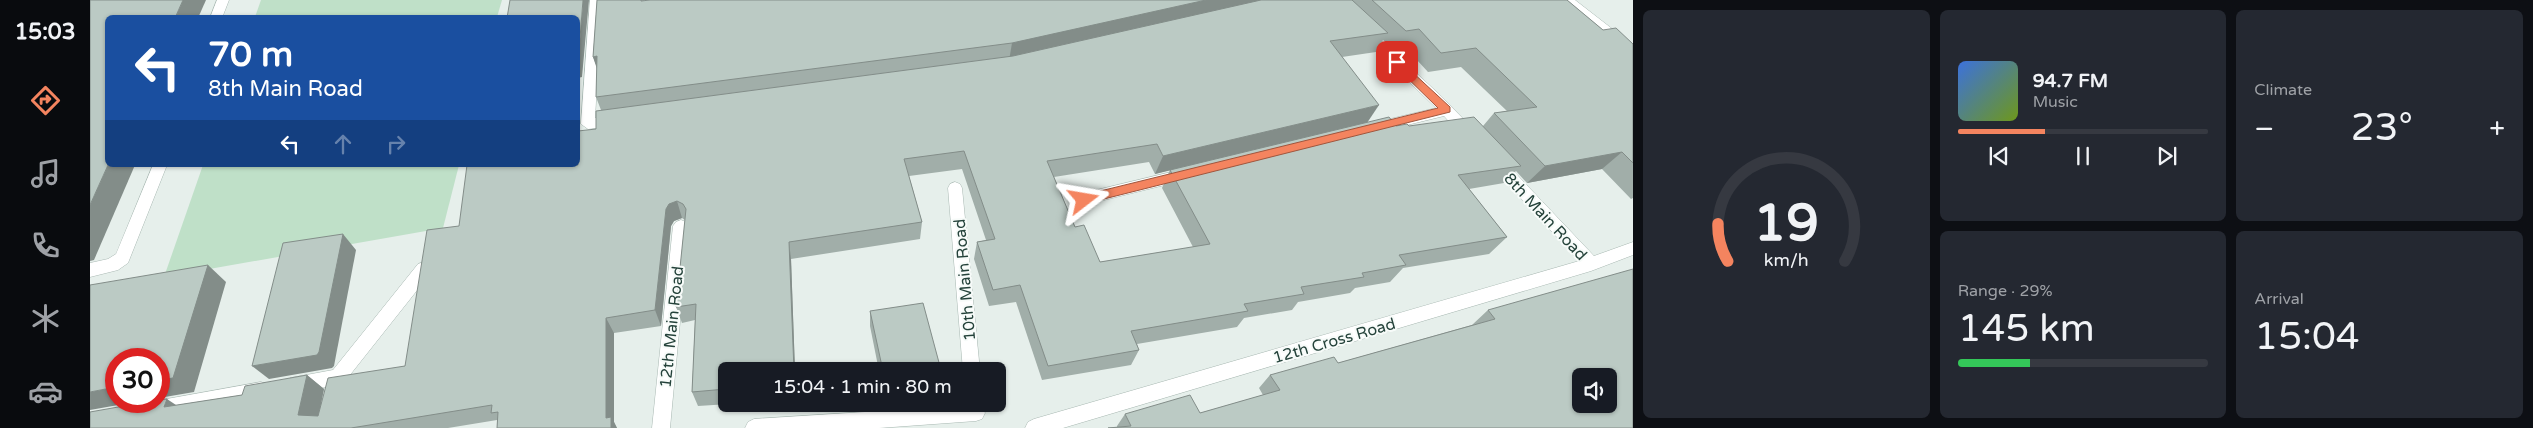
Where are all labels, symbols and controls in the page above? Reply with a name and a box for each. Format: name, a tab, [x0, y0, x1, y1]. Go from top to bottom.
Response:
text: 15:03	[15, 19, 75, 45]
text: 70 m	[208, 34, 293, 76]
icon: left	[125, 35, 190, 100]
pin	[1376, 41, 1418, 83]
icon: arrive	[1383, 48, 1411, 76]
text: 94.7 FM	[2033, 70, 2108, 92]
text: 8th Main Road	[208, 76, 363, 102]
text: Climate	[2254, 80, 2312, 100]
icon: directions	[28, 83, 63, 118]
text: Music	[2033, 92, 2078, 112]
text: 23°	[2351, 105, 2413, 151]
text: −	[2254, 112, 2274, 146]
text: +	[2489, 112, 2505, 146]
icon: left	[276, 130, 304, 158]
icon: ahead	[329, 130, 357, 158]
icon: right	[382, 130, 410, 158]
icon: previous	[1985, 142, 2013, 170]
icon: pause	[2069, 142, 2097, 170]
icon: next	[2153, 142, 2181, 170]
icon: music	[28, 156, 63, 191]
street label: 8th Main Road	[1500, 169, 1591, 265]
position arrow	[1057, 173, 1109, 225]
text: 19	[1754, 192, 1819, 255]
street label: 10th Main Road	[950, 218, 980, 342]
icon: phone	[28, 228, 63, 263]
text: km/h	[1764, 250, 1809, 271]
street label: 12th Main Road	[656, 265, 688, 389]
text: Range · 29%	[1958, 281, 2053, 301]
text: Arrival	[2254, 289, 2304, 309]
icon: climate	[28, 301, 63, 336]
text: 145 km	[1958, 306, 2095, 352]
street label: 12th Cross Road	[1271, 314, 1398, 368]
text: 15:04	[2254, 314, 2360, 360]
speed limit sign: 30	[105, 348, 170, 413]
map controls	[1572, 368, 1617, 413]
button: sound	[1572, 368, 1617, 413]
icon: car	[28, 374, 63, 409]
text: 15:04 · 1 min · 80 m	[772, 376, 952, 398]

